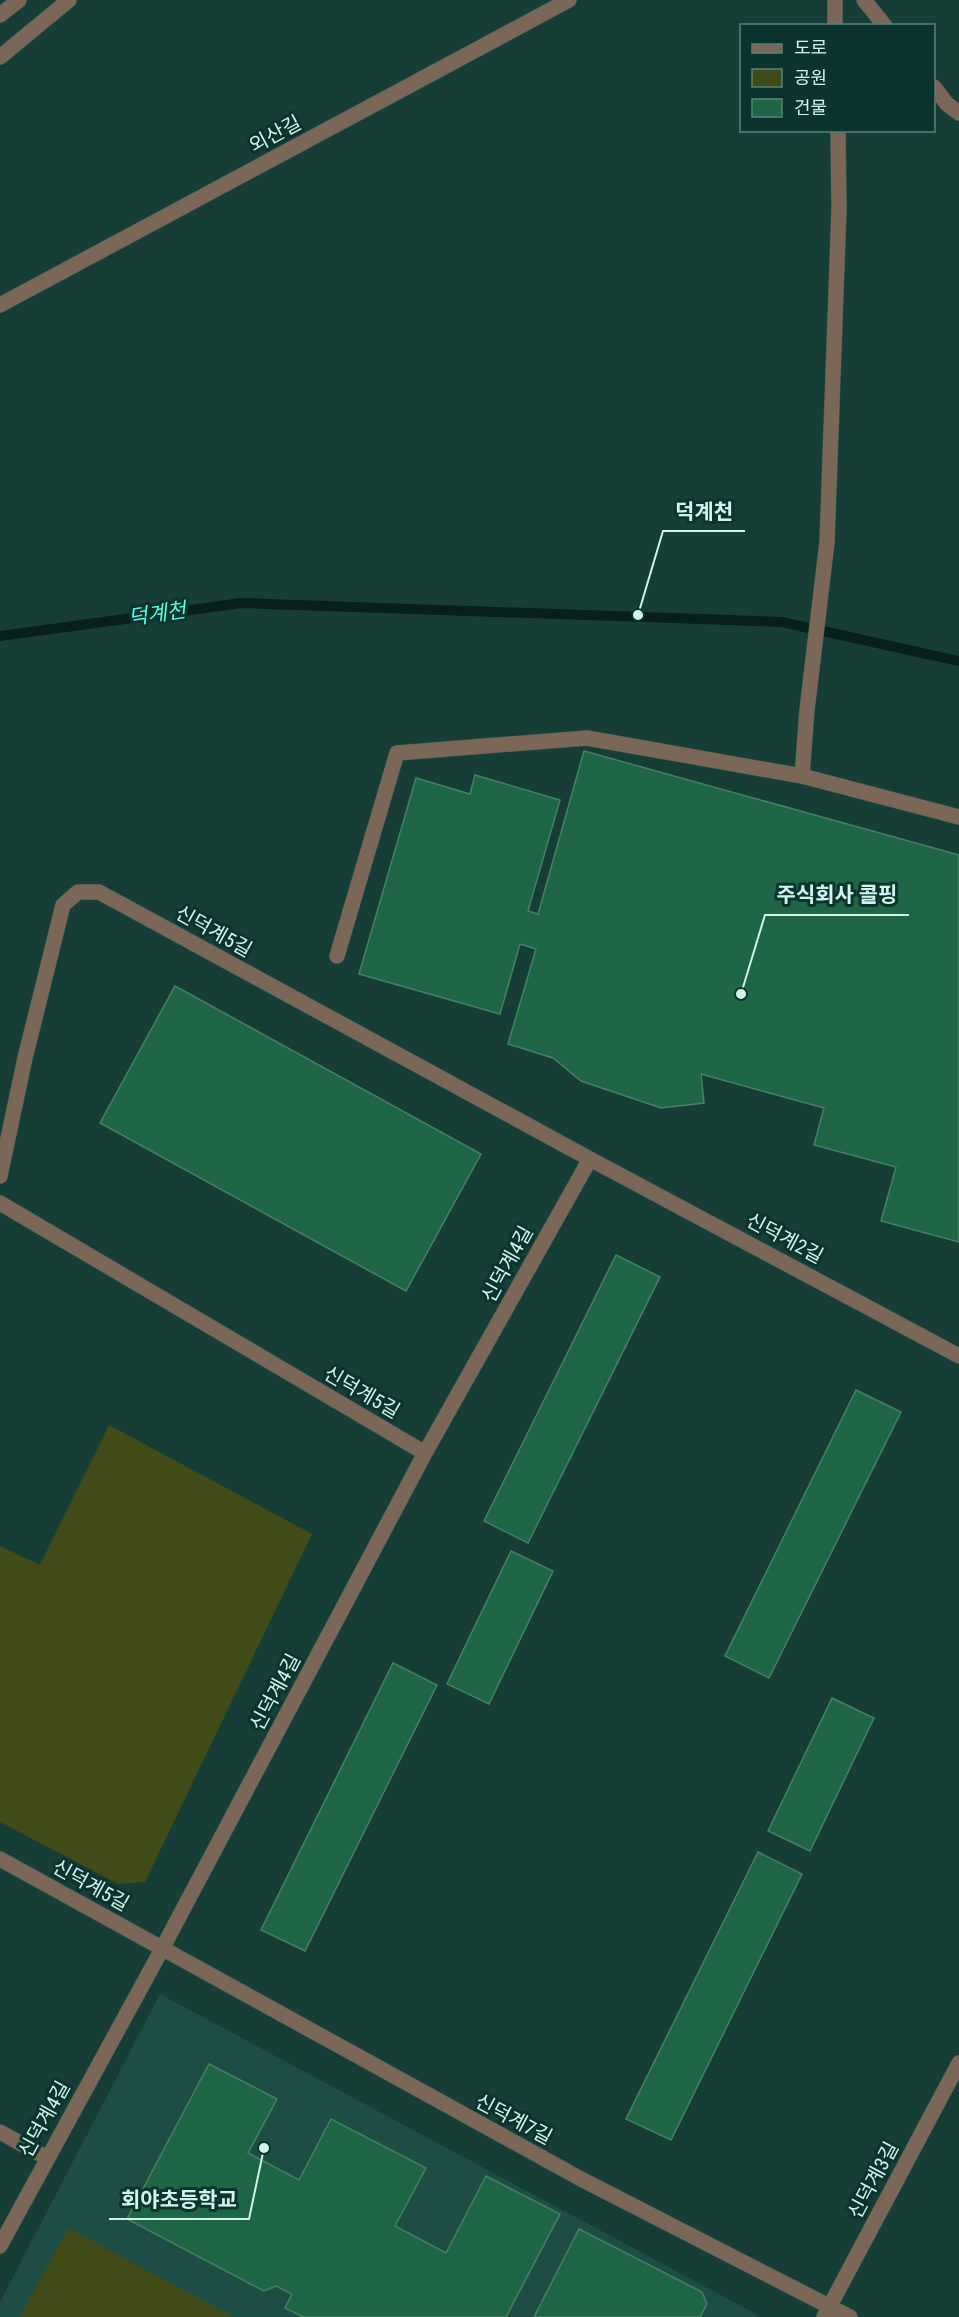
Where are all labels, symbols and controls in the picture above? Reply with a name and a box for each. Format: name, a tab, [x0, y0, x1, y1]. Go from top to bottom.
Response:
legend	[740, 24, 935, 132]
text: 도로	[794, 37, 827, 58]
text: 공원	[794, 67, 827, 88]
text: 건물	[794, 97, 827, 118]
street label: 외산길	[245, 110, 305, 158]
callout: 덕계천	[663, 492, 745, 531]
text: 덕계천	[675, 500, 733, 524]
water label: 덕계천	[127, 598, 190, 630]
callout: 주식회사 콜핑	[765, 876, 909, 915]
text: 주식회사 콜핑	[777, 883, 897, 907]
street label: 신덕계5길	[172, 900, 256, 962]
street label: 신덕계2길	[743, 1208, 827, 1268]
street label: 신덕계4길	[476, 1222, 538, 1306]
street label: 신덕계5길	[320, 1361, 404, 1423]
street label: 신덕계4길	[245, 1650, 305, 1734]
street label: 신덕계5길	[49, 1854, 133, 1916]
street label: 신덕계4길	[13, 2077, 75, 2161]
street label: 신덕계7길	[472, 2089, 556, 2149]
street label: 신덕계3길	[843, 2138, 903, 2222]
callout: 회야초등학교	[109, 2180, 249, 2219]
text: 회야초등학교	[121, 2188, 237, 2212]

